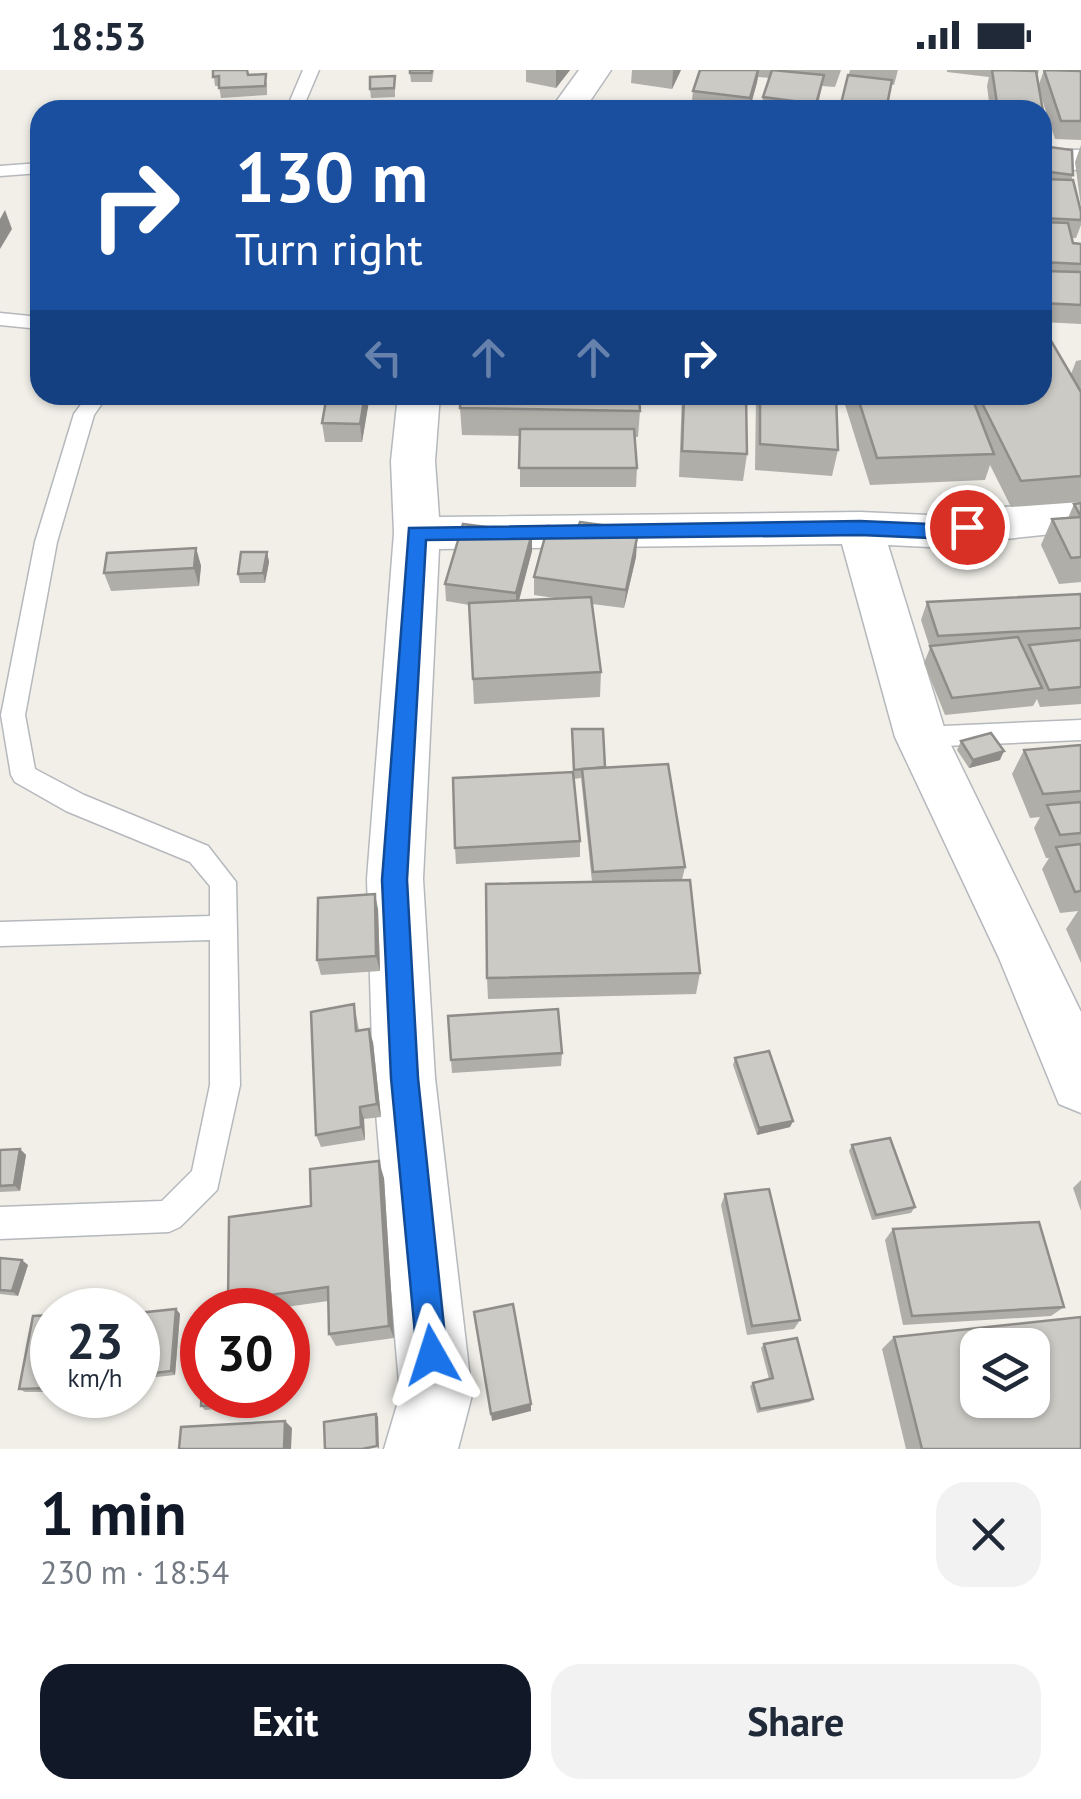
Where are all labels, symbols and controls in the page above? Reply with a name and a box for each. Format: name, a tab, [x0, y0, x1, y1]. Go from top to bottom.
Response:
text: 18:53	[50, 11, 146, 60]
text: 130 m	[235, 131, 428, 221]
icon: right	[70, 140, 200, 270]
text: Turn right	[235, 219, 423, 277]
icon: left	[356, 330, 411, 385]
icon: ahead	[461, 330, 516, 385]
icon: ahead	[566, 330, 621, 385]
icon: right	[671, 330, 726, 385]
pin	[925, 485, 1010, 570]
icon: arrive	[940, 500, 995, 555]
speed limit sign: 30	[180, 1288, 310, 1418]
position arrow	[380, 1303, 484, 1407]
text: 23	[67, 1308, 123, 1373]
map controls	[960, 1328, 1050, 1418]
button: layers	[960, 1328, 1050, 1418]
text: km/h	[68, 1362, 122, 1394]
text: 1 min	[40, 1474, 186, 1552]
button: close	[936, 1482, 1041, 1587]
text: 230 m · 18:54	[40, 1551, 229, 1593]
button: Exit	[40, 1664, 531, 1779]
button: Share	[551, 1664, 1041, 1779]

